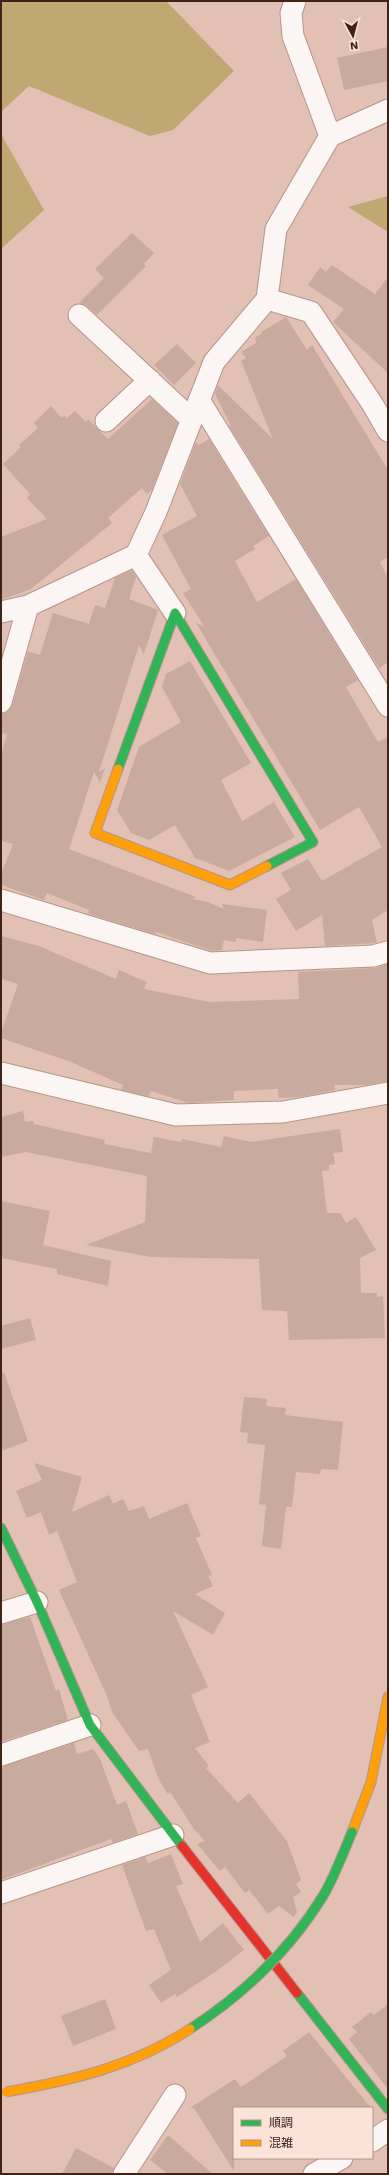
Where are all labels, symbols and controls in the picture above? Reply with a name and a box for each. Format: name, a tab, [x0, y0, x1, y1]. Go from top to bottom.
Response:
north arrow	[333, 16, 373, 56]
text: N	[349, 38, 359, 52]
legend	[233, 2107, 373, 2159]
text: 順調	[269, 2116, 293, 2130]
text: 混雑	[269, 2136, 293, 2150]

